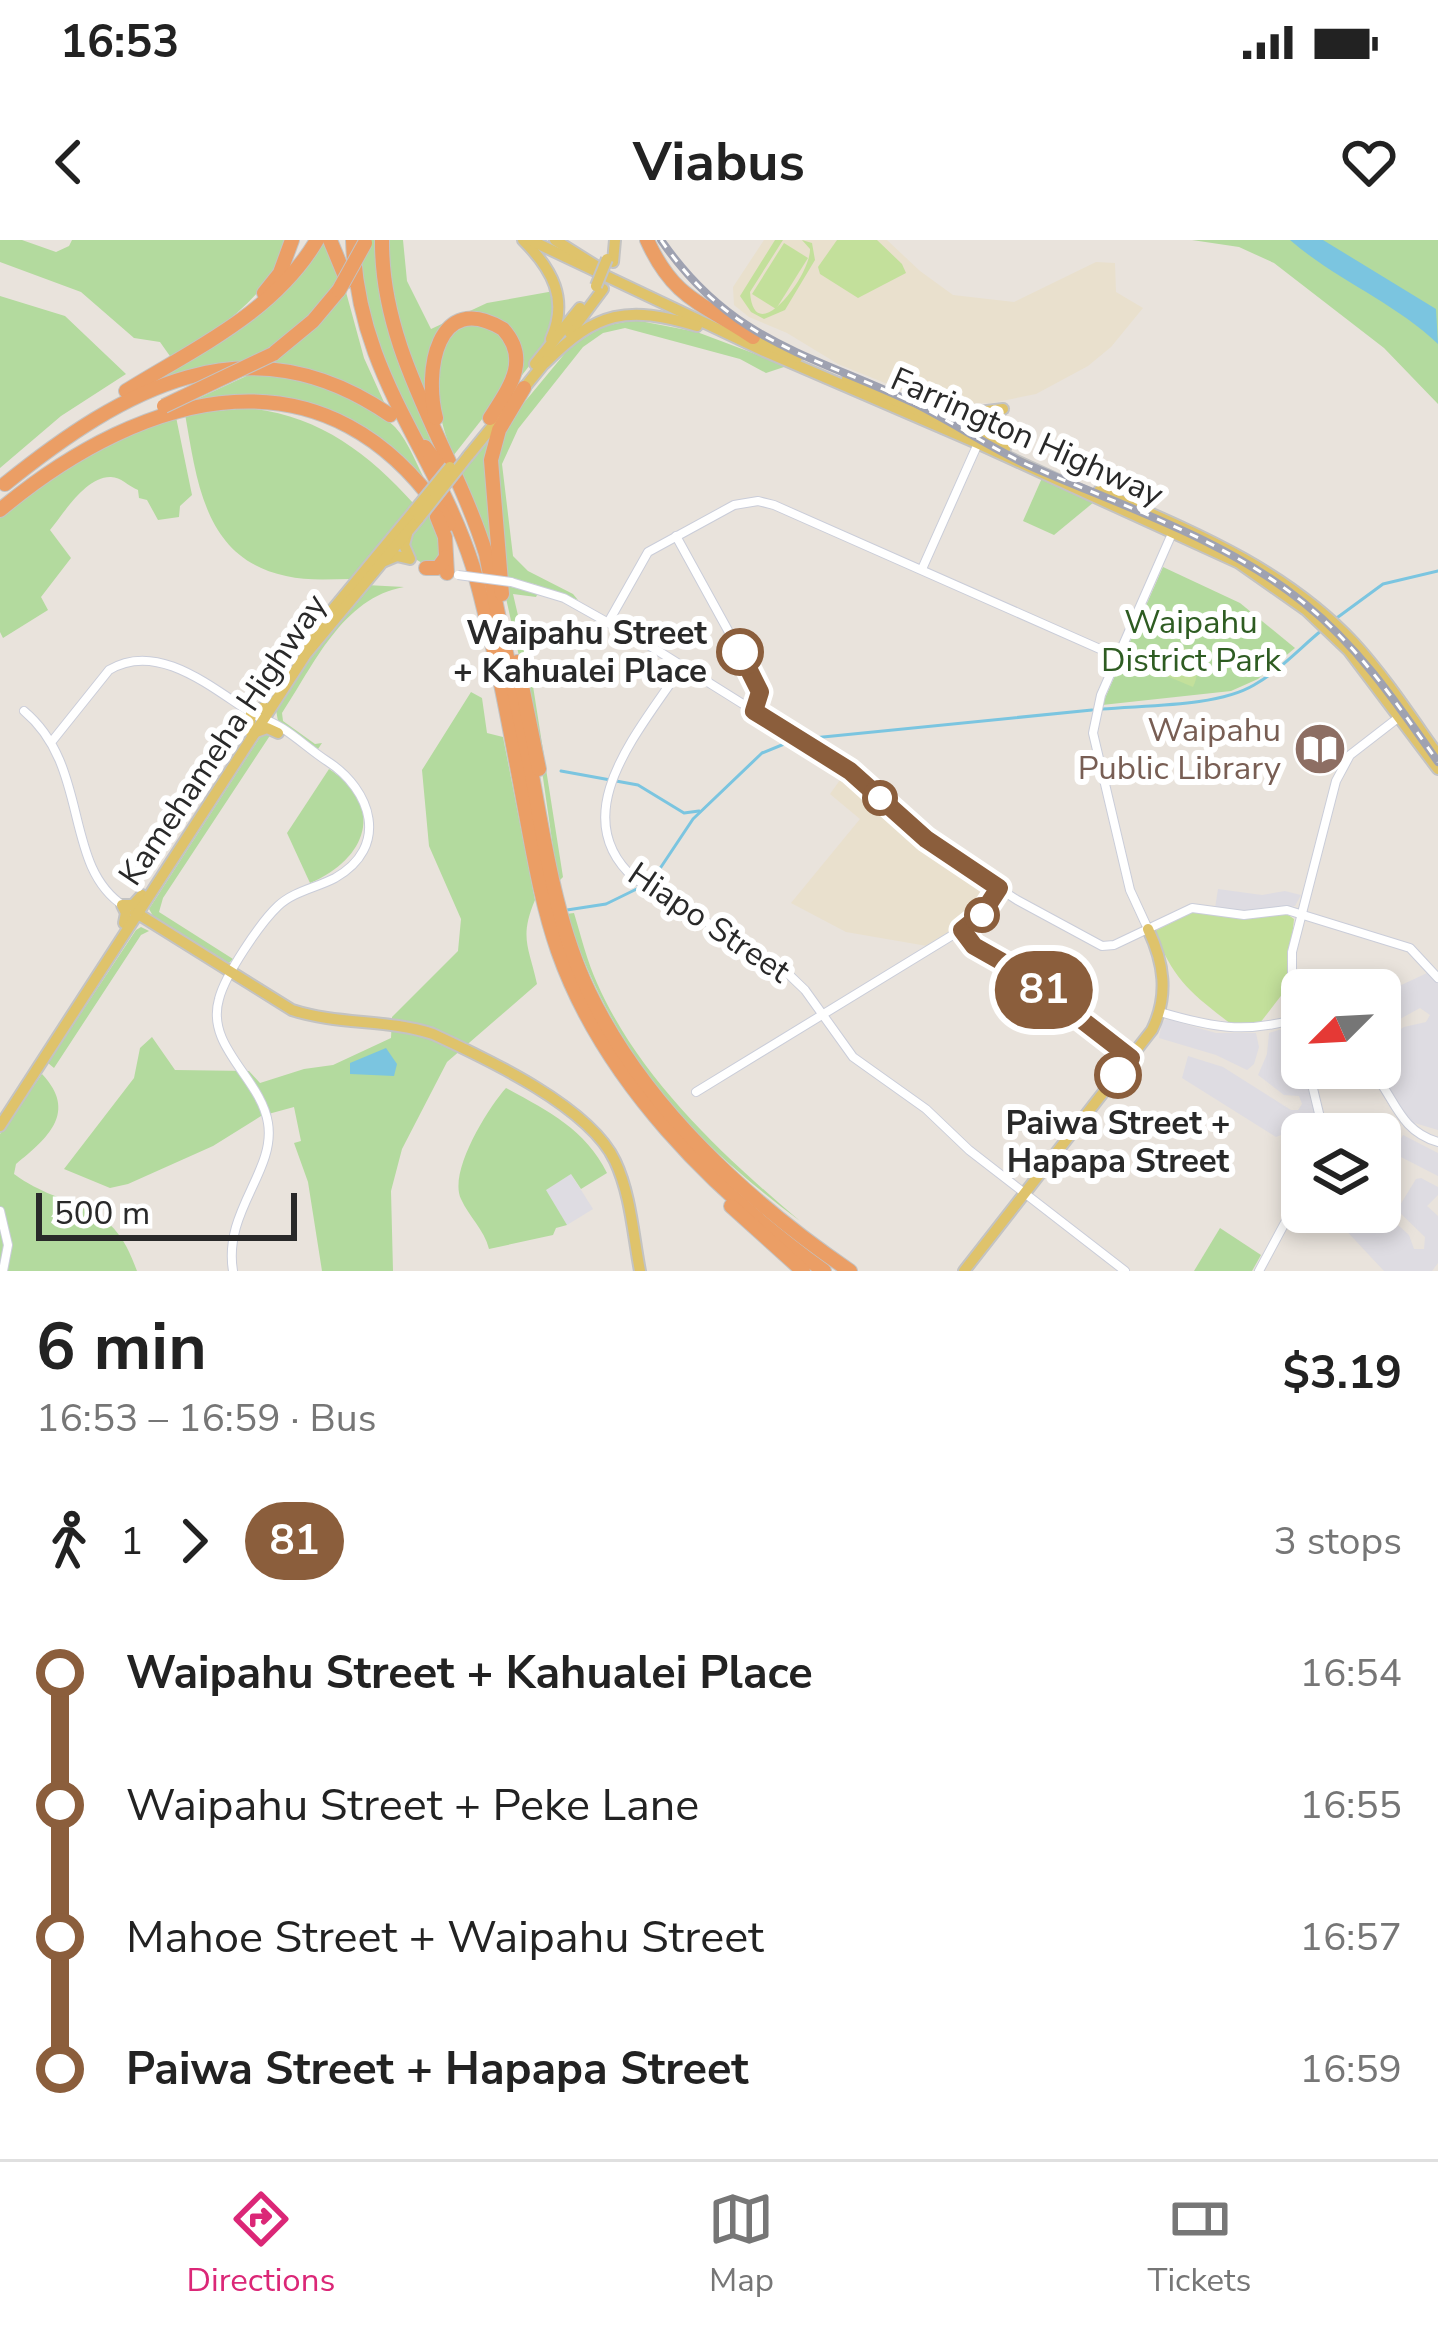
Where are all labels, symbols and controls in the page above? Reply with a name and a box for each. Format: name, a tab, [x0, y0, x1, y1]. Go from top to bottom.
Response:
text: 16:53	[60, 12, 179, 73]
text: Viabus	[633, 125, 805, 199]
icon: back	[36, 129, 102, 195]
icon: heart	[1336, 129, 1402, 195]
street label: Farrington Highway	[884, 357, 1170, 517]
street label: Kamehameha Highway	[108, 585, 338, 895]
park label: Waipahu District Park	[1101, 600, 1282, 683]
place label: Waipahu Street + Kahualei Place	[453, 611, 707, 694]
marker: Waipahu Street + Kahualei Place	[718, 630, 762, 674]
place label: Waipahu Public Library	[1078, 708, 1281, 791]
library icon: Waipahu Public Library	[1292, 721, 1348, 777]
unlabelled marker	[864, 782, 896, 814]
street label: Hiapo Street	[619, 852, 799, 994]
unlabelled marker	[966, 899, 998, 931]
line badge: 81	[990, 951, 1098, 1029]
text: 81	[1019, 961, 1069, 1018]
north arrow	[1281, 969, 1401, 1089]
map controls	[1281, 969, 1401, 1233]
marker: Paiwa Street + Hapapa Street	[1096, 1053, 1140, 1097]
place label: Paiwa Street + Hapapa Street	[1005, 1101, 1231, 1184]
button: layers	[1281, 1113, 1401, 1233]
scale bar	[36, 1187, 297, 1240]
text: 500 m	[54, 1191, 150, 1236]
text: 6 min	[36, 1302, 207, 1392]
text: $3.19	[1283, 1343, 1402, 1404]
text: 16:53 – 16:59 · Bus	[36, 1392, 376, 1445]
icon: walk	[36, 1508, 102, 1574]
icon: forward	[161, 1508, 227, 1574]
text: 81	[269, 1512, 320, 1569]
text: 1	[120, 1515, 143, 1568]
text: 3 stops	[1273, 1515, 1402, 1568]
text: Waipahu Street + Kahualei Place	[126, 1643, 813, 1704]
text: 16:54	[1300, 1647, 1402, 1700]
text: Waipahu Street + Peke Lane	[126, 1775, 699, 1836]
text: 16:55	[1300, 1779, 1402, 1832]
text: Mahoe Street + Waipahu Street	[126, 1907, 764, 1968]
text: 16:57	[1300, 1911, 1402, 1964]
text: Paiwa Street + Hapapa Street	[126, 2039, 749, 2100]
text: 16:59	[1300, 2043, 1402, 2096]
tab: Directions	[187, 2186, 335, 2303]
tab: Map	[708, 2186, 774, 2303]
tab: Tickets	[1148, 2186, 1251, 2303]

